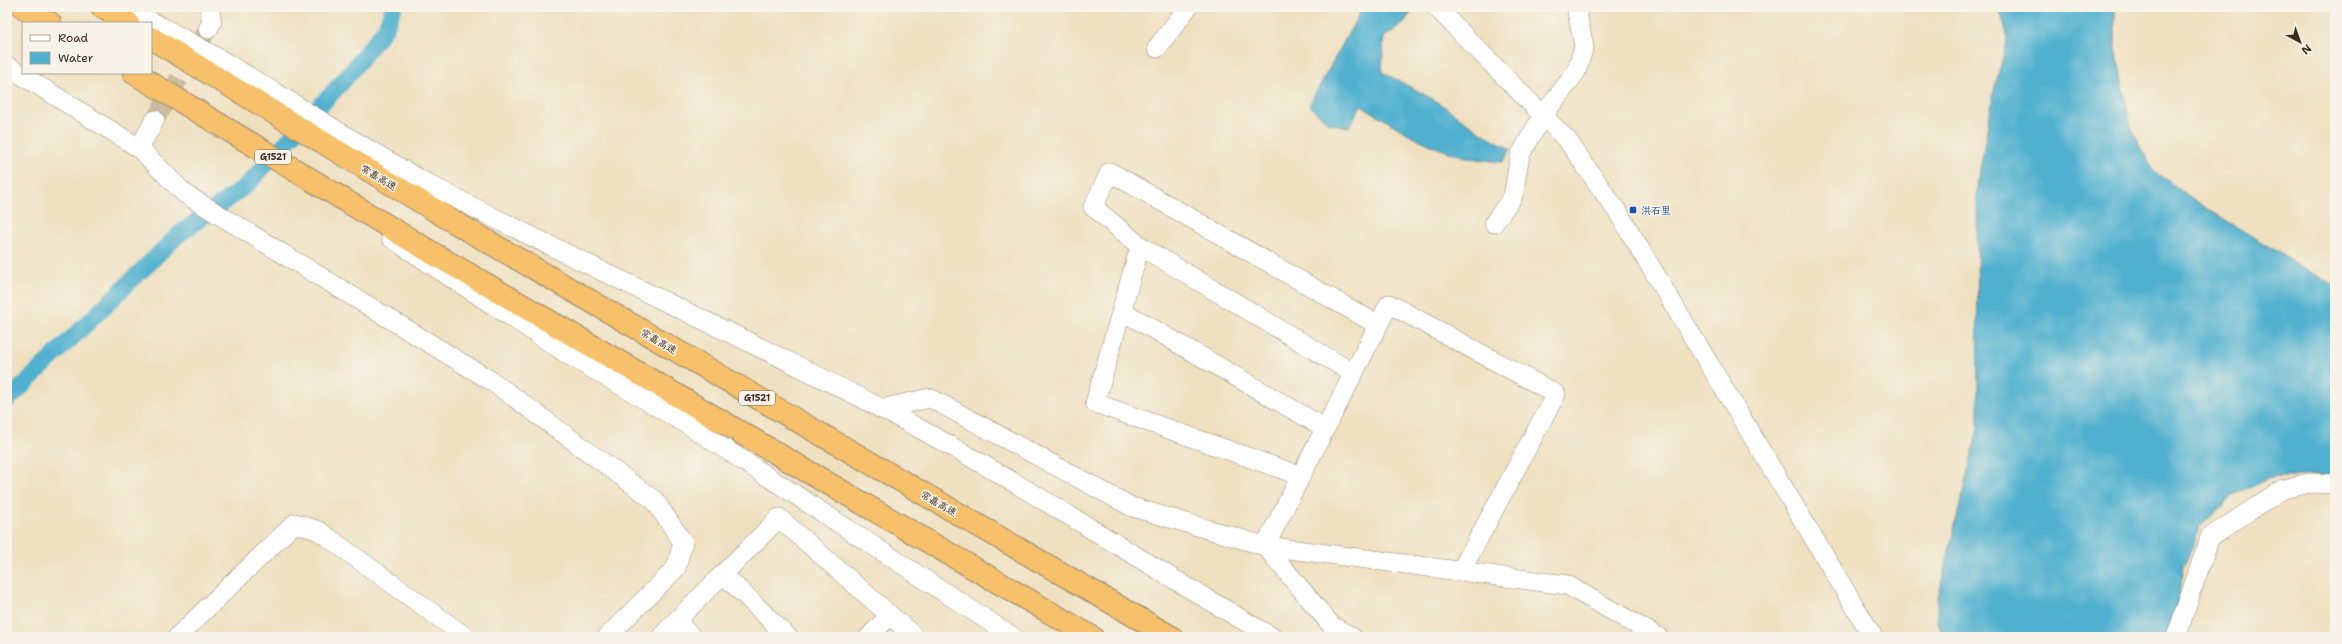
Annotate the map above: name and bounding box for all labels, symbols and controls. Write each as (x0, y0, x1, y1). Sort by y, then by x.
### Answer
legend (22, 22, 152, 74)
north arrow (2280, 22, 2320, 62)
text: Road (58, 30, 89, 46)
text: N (2298, 41, 2314, 58)
text: Water (58, 50, 94, 66)
road number: G1521 (255, 150, 291, 164)
street label: 常嘉高速 (358, 162, 399, 193)
place label: 洪石里 (1641, 204, 1671, 217)
marker: 洪石里 (1628, 205, 1638, 215)
street label: 常嘉高速 (638, 326, 679, 357)
road number: G1521 (739, 391, 775, 405)
street label: 常嘉高速 (918, 488, 959, 519)

